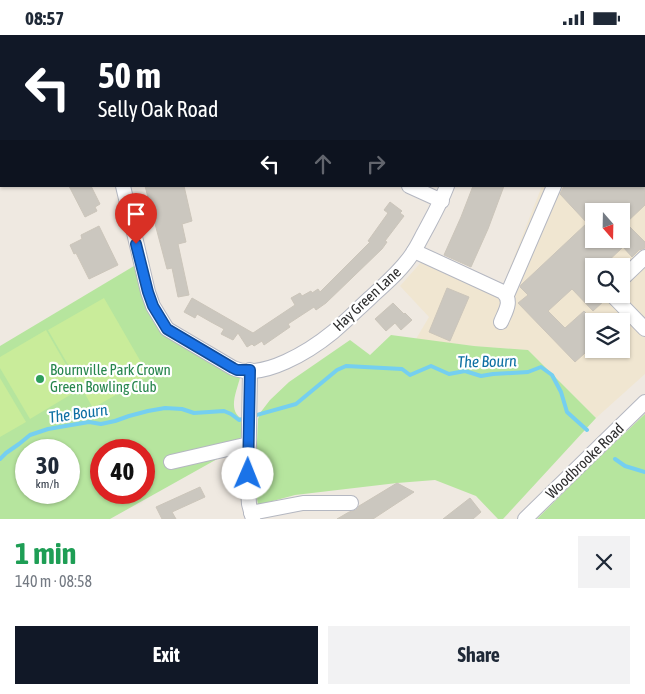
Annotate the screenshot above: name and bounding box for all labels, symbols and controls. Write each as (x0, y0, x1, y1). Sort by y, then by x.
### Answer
text: 08:57 (25, 7, 64, 29)
icon: left (15, 55, 80, 120)
text: 50 m (98, 55, 161, 95)
text: Selly Oak Road (98, 96, 219, 122)
icon: left (256, 150, 284, 178)
icon: ahead (309, 150, 337, 178)
icon: right (362, 150, 390, 178)
pin (115, 193, 157, 244)
icon: arrive (122, 200, 150, 228)
north arrow (585, 203, 630, 247)
map controls (585, 203, 630, 358)
button: search (585, 258, 630, 303)
street label: Hay Green Lane (329, 263, 404, 334)
button: layers (585, 313, 630, 358)
water label: The Bourn (457, 351, 517, 371)
place label: Bournville Park Crown Green Bowling Club (50, 361, 171, 395)
marker: Bournville Park Crown Green Bowling Club (34, 373, 46, 385)
water label: The Bourn (47, 400, 109, 426)
street label: Woodbrooke Road (542, 419, 627, 502)
speed limit sign: 40 (90, 439, 155, 504)
position arrow (221, 447, 273, 499)
text: 30 (36, 451, 59, 479)
text: km/h (36, 477, 59, 491)
text: 1 min (15, 536, 76, 570)
button: close (578, 536, 630, 588)
text: 140 m · 08:58 (15, 572, 92, 590)
button: Exit (15, 626, 318, 684)
button: Share (328, 626, 630, 684)

